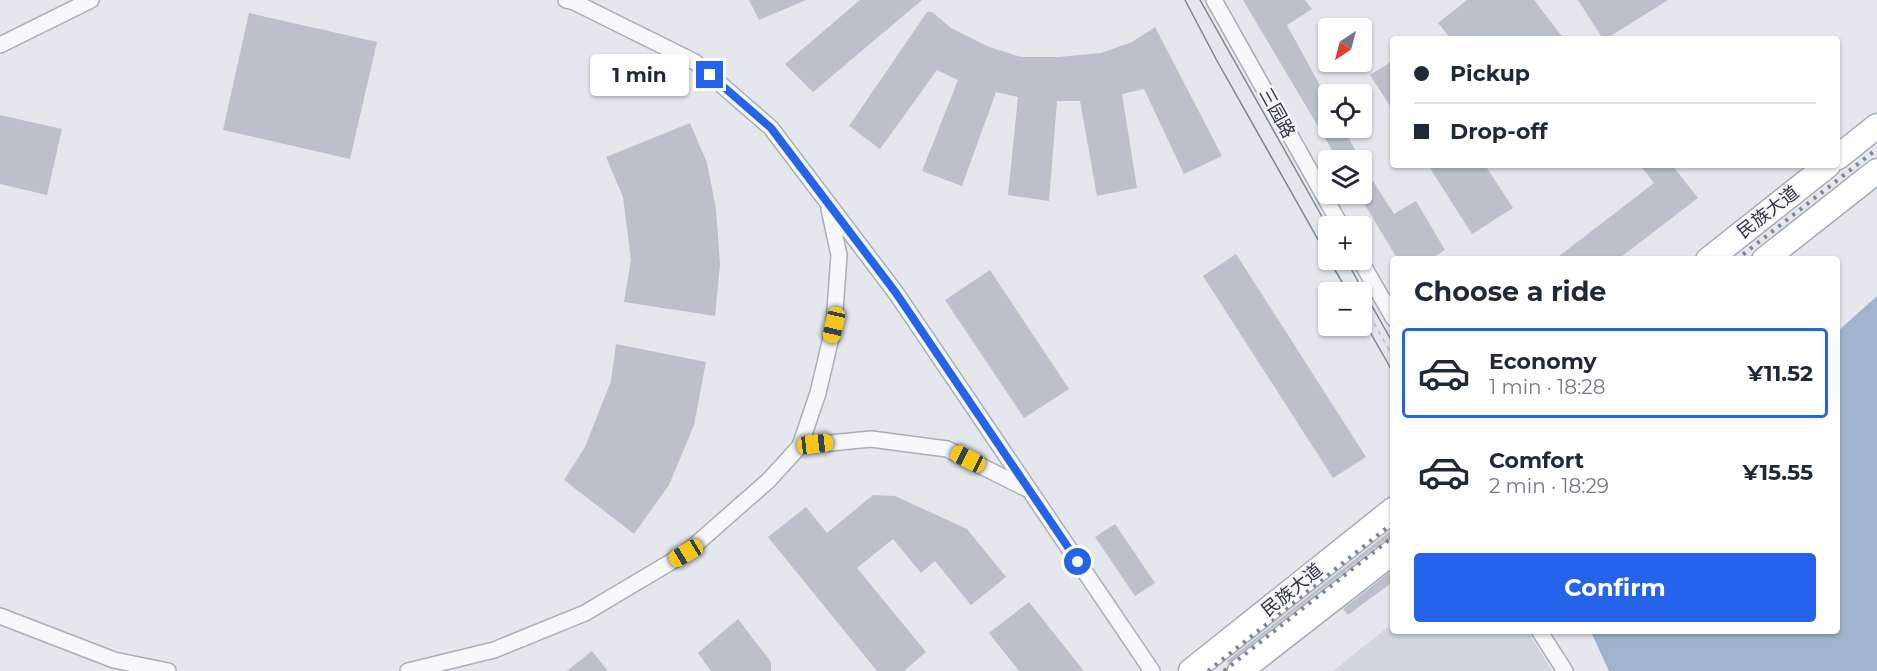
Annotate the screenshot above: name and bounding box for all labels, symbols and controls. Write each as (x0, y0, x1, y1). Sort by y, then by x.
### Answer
north arrow (1318, 18, 1372, 72)
map controls (1318, 18, 1372, 336)
callout: 1 min (590, 54, 689, 96)
text: Pickup (1450, 60, 1530, 87)
route end (696, 61, 723, 88)
text: 1 min (612, 63, 667, 87)
street label: 三园路 (1254, 84, 1300, 142)
button: locate (1318, 84, 1372, 138)
text: Drop-off (1450, 118, 1548, 145)
button: layers (1318, 150, 1372, 204)
street label: 民族大道 (1733, 181, 1803, 243)
button: + (1318, 216, 1372, 270)
text: Choose a ride (1414, 275, 1606, 308)
button: − (1318, 282, 1372, 336)
car (821, 305, 847, 345)
icon: car (1417, 346, 1471, 400)
text: Economy (1489, 348, 1597, 375)
text: ¥11.52 (1747, 360, 1813, 387)
text: 1 min · 18:28 (1489, 375, 1605, 399)
car (796, 433, 834, 455)
car (948, 443, 988, 475)
icon: car (1417, 445, 1471, 499)
text: Comfort (1489, 447, 1584, 474)
text: ¥15.55 (1743, 459, 1813, 486)
text: 2 min · 18:29 (1489, 474, 1609, 498)
car (666, 536, 706, 570)
route start (1064, 548, 1091, 575)
button: Confirm (1414, 553, 1816, 622)
street label: 民族大道 (1257, 559, 1327, 621)

